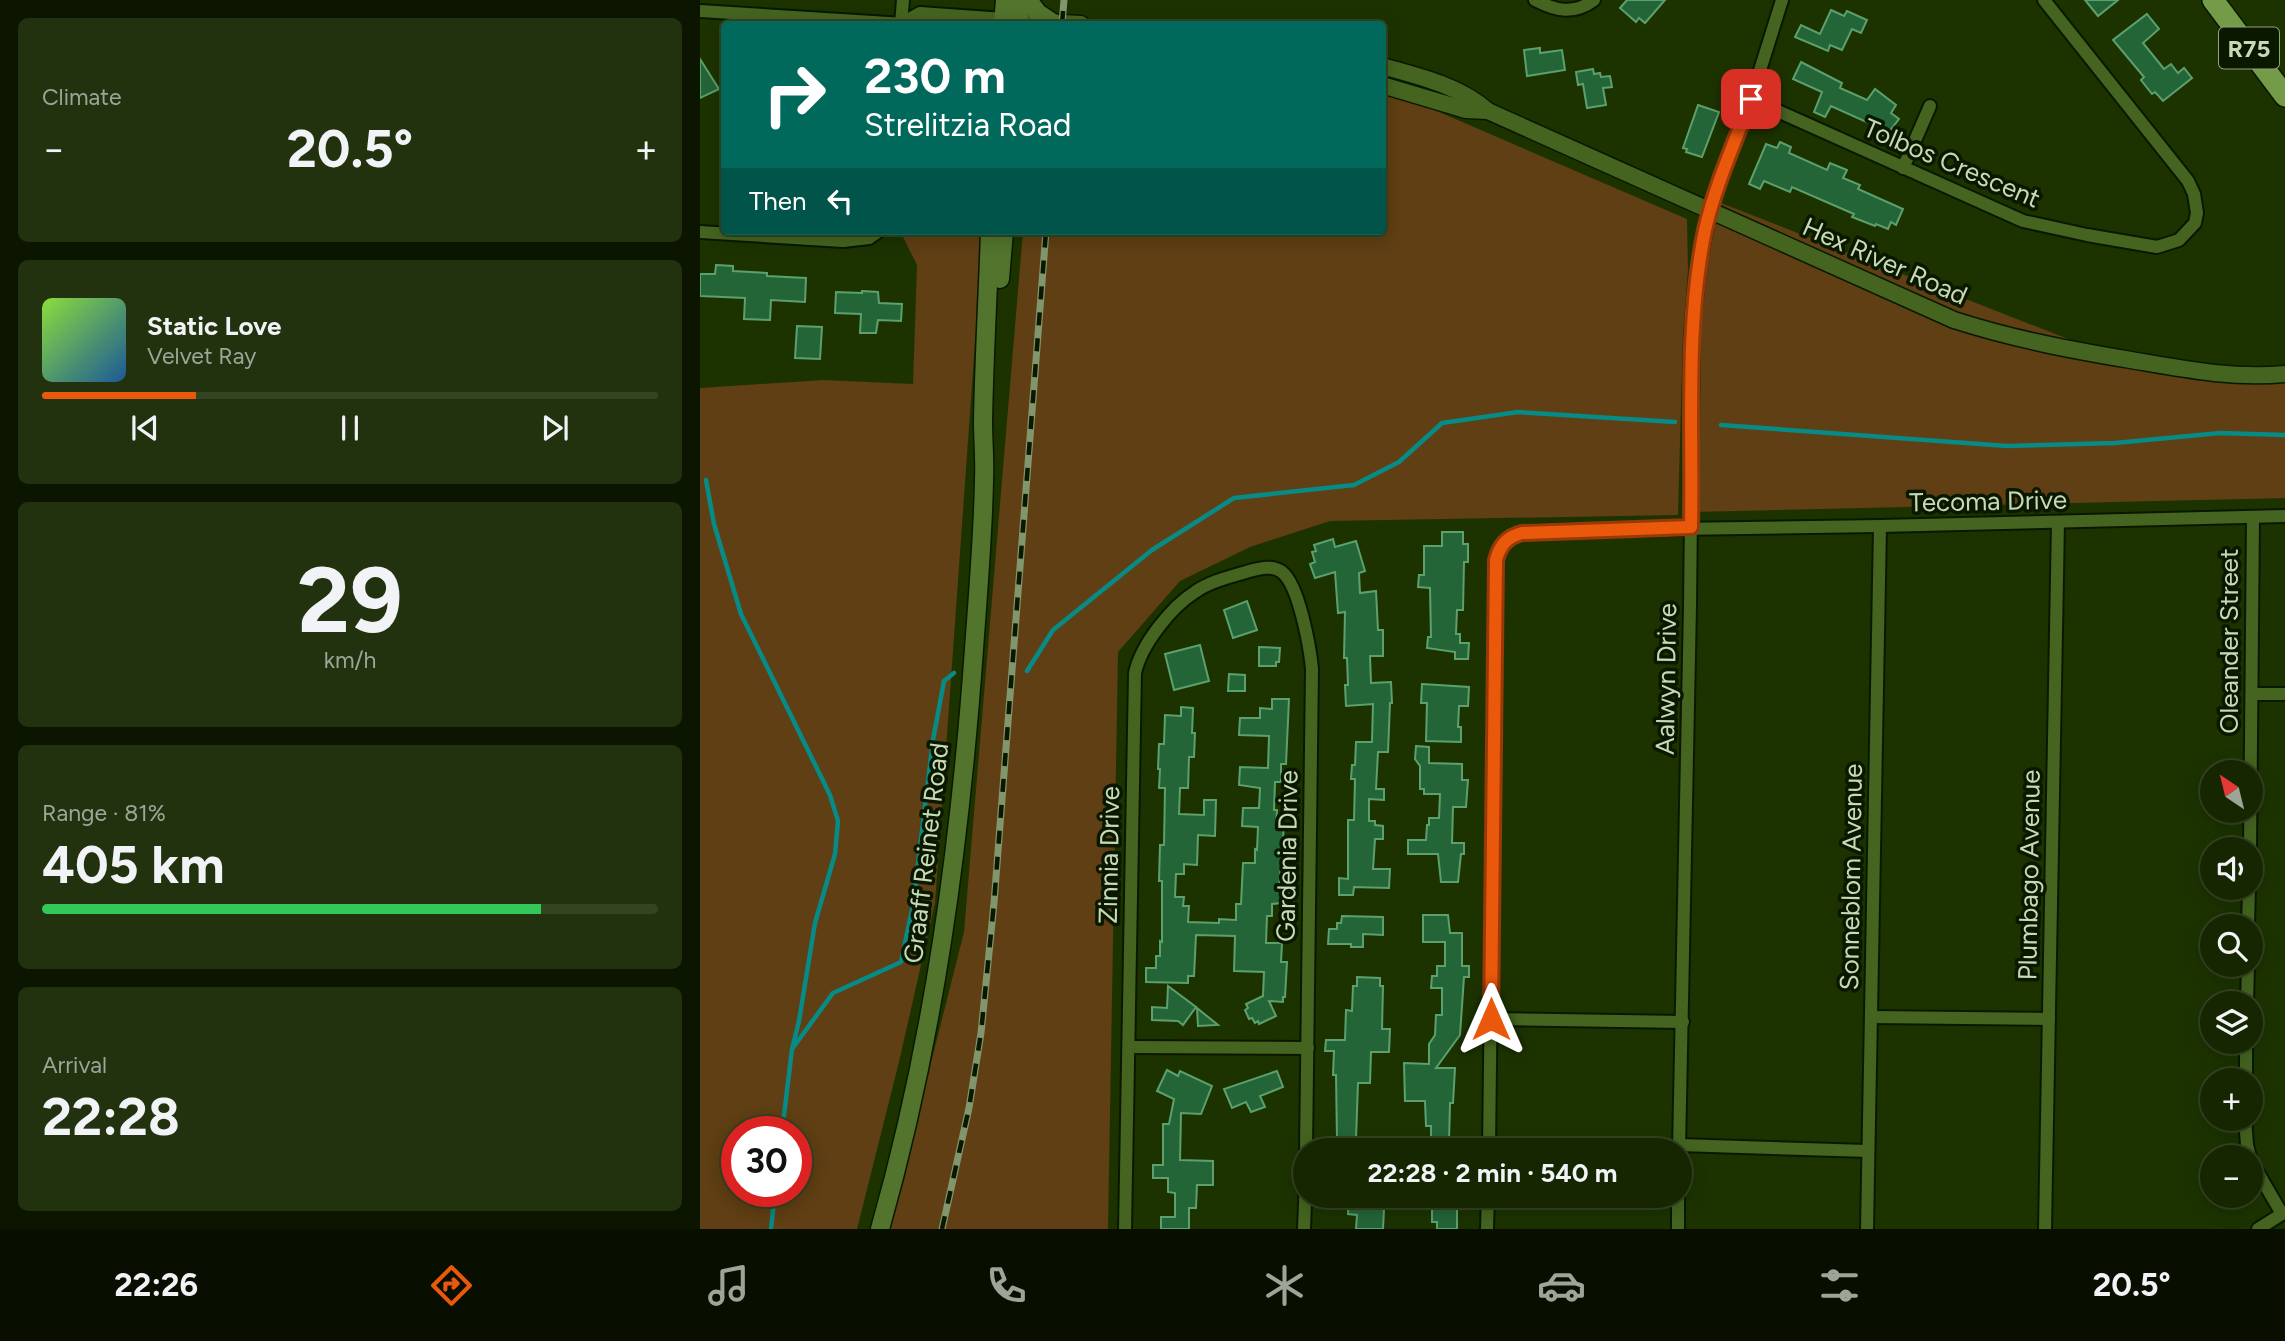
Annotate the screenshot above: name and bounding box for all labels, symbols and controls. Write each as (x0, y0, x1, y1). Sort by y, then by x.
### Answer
road number: R75 (2219, 28, 2279, 68)
text: 230 m (864, 46, 1006, 105)
icon: right (749, 49, 840, 140)
pin (1721, 69, 1781, 129)
icon: arrive (1732, 80, 1770, 118)
text: Climate (42, 83, 121, 111)
text: Strelitzia Road (864, 106, 1072, 144)
street label: Tolbos Crescent (1859, 111, 2045, 215)
text: 20.5° (287, 118, 413, 180)
text: − (42, 126, 66, 172)
text: + (634, 126, 658, 172)
icon: left (821, 182, 859, 220)
text: Then (749, 185, 807, 217)
street label: Hex River Road (1798, 210, 1972, 312)
text: Static Love (147, 310, 281, 342)
text: Velvet Ray (147, 342, 256, 370)
icon: previous (126, 409, 164, 447)
icon: pause (331, 409, 369, 447)
icon: next (536, 409, 574, 447)
street label: Tecoma Drive (1909, 484, 2067, 518)
text: 29 (297, 546, 403, 655)
street label: Oleander Street (2213, 548, 2245, 734)
street label: Aalwyn Drive (1649, 603, 1683, 755)
text: km/h (324, 646, 376, 674)
street label: Graaff Reinet Road (897, 741, 955, 965)
north arrow (2200, 760, 2263, 822)
map controls (2200, 760, 2263, 1208)
street label: Sonneblom Avenue (1833, 763, 1869, 991)
street label: Plumbago Avenue (2011, 769, 2047, 981)
street label: Gardenia Drive (1270, 770, 1304, 942)
street label: Zinnia Drive (1092, 786, 1126, 924)
text: Range · 81% (42, 799, 166, 827)
text: 405 km (42, 834, 225, 896)
button: sound (2200, 837, 2263, 900)
button: search (2200, 914, 2263, 977)
position arrow (1454, 982, 1528, 1056)
button: layers (2200, 991, 2263, 1054)
text: Arrival (42, 1051, 107, 1079)
button: + (2200, 1068, 2263, 1131)
text: 22:28 (42, 1086, 180, 1148)
speed limit sign: 30 (721, 1116, 812, 1207)
button: − (2200, 1145, 2263, 1208)
text: 22:28 · 2 min · 540 m (1368, 1157, 1617, 1189)
icon: directions (427, 1261, 476, 1310)
icon: music (704, 1261, 753, 1310)
icon: phone (982, 1261, 1031, 1310)
icon: climate (1260, 1261, 1309, 1310)
icon: car (1537, 1261, 1586, 1310)
icon: filters (1815, 1261, 1864, 1310)
text: 22:26 (114, 1266, 198, 1304)
text: 20.5° (2093, 1266, 2171, 1304)

